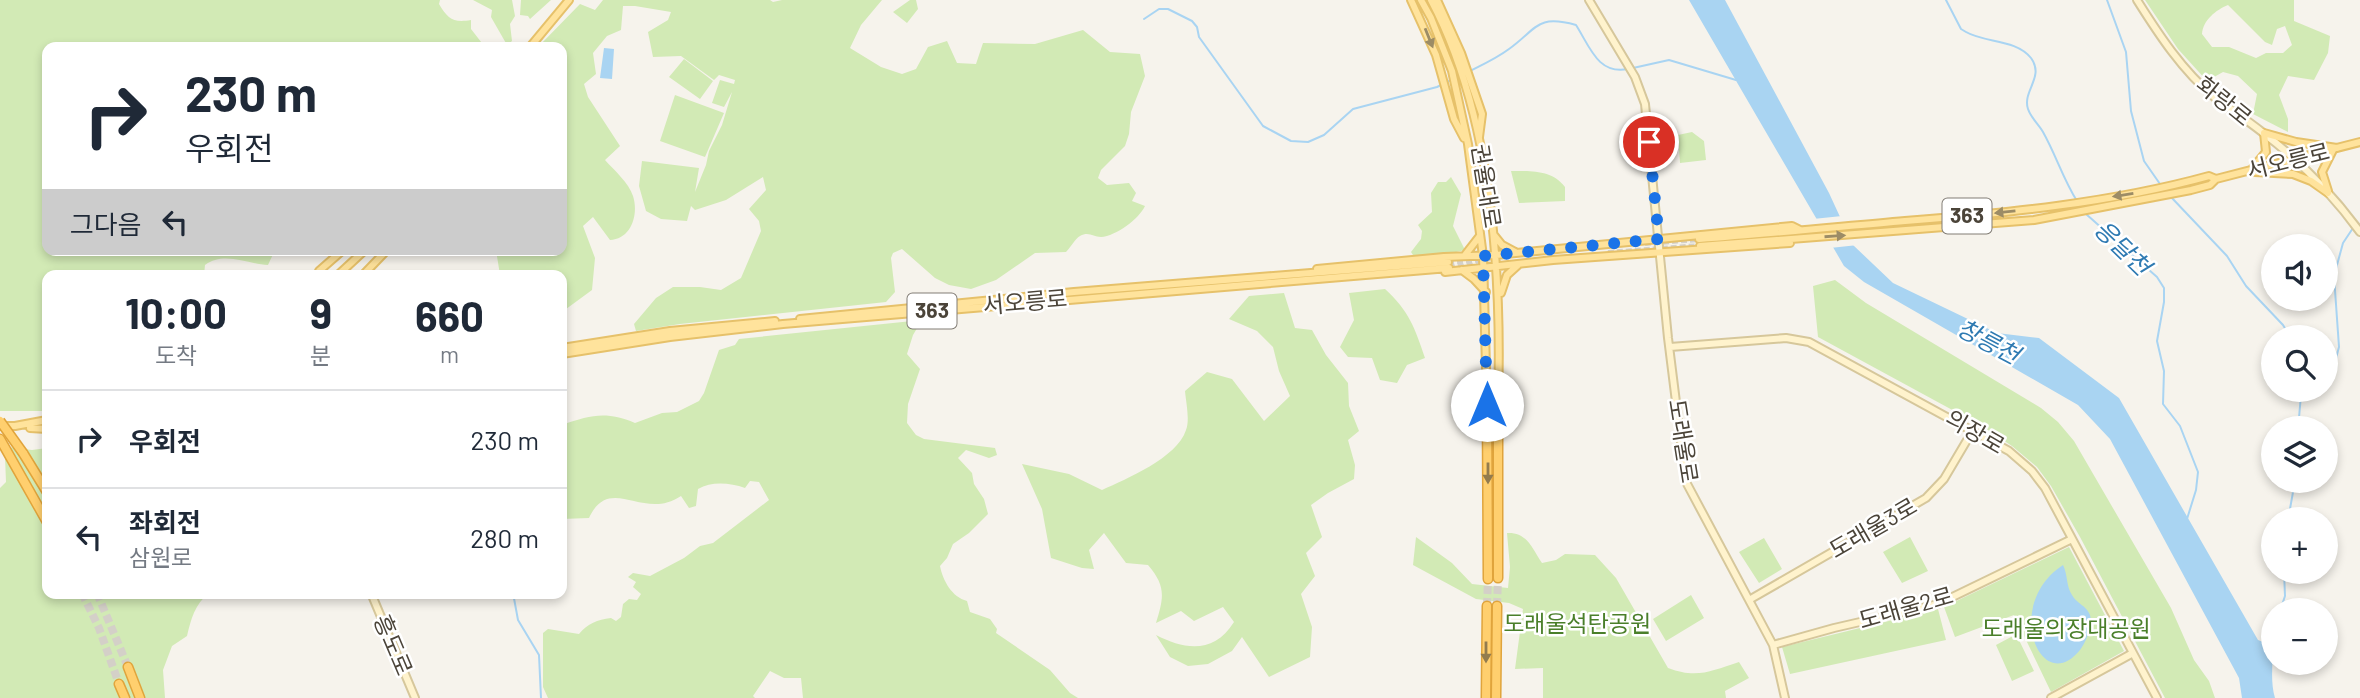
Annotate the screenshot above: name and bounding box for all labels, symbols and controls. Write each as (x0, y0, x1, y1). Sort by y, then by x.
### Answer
one-way arrow (1423, 28, 1434, 49)
text: 230 m (185, 63, 317, 122)
street label: 화랑로 (2191, 69, 2258, 131)
icon: right (70, 70, 161, 161)
pin (1619, 112, 1679, 172)
icon: arrive (1630, 123, 1668, 161)
text: 우회전 (185, 128, 273, 166)
street label: 서오릉로 (2243, 136, 2332, 184)
street label: 권율대로 (1467, 142, 1507, 230)
one-way arrow (2112, 190, 2134, 201)
road number: 363 (1942, 198, 1992, 234)
icon: left (156, 203, 194, 241)
one-way arrow (1994, 206, 2016, 217)
text: 그다음 (70, 208, 142, 239)
water label: 응달천 (2089, 213, 2159, 282)
one-way arrow (1824, 230, 1846, 241)
map controls (2261, 234, 2338, 675)
button: sound (2261, 234, 2338, 311)
street label: 서오릉로 (982, 283, 1068, 319)
text: 10:00 (125, 287, 227, 337)
text: 9 (310, 287, 332, 337)
text: 660 (415, 290, 484, 340)
road number: 363 (908, 294, 956, 328)
water label: 창릉천 (1953, 312, 2027, 370)
button: search (2261, 325, 2338, 402)
text: m (440, 340, 459, 368)
text: 도착 (155, 341, 197, 369)
text: 분 (310, 341, 332, 369)
position arrow (1450, 368, 1524, 442)
street label: 도래울로 (1664, 397, 1704, 485)
street label: 의장로 (1941, 403, 2010, 459)
button: layers (2261, 416, 2338, 493)
icon: right (70, 420, 108, 458)
text: 230 m (470, 424, 539, 455)
text: 우회전 (129, 425, 201, 456)
one-way arrow (1482, 462, 1494, 484)
street label: 도래울3로 (1824, 491, 1921, 563)
text: 좌회전 (129, 506, 201, 537)
button: + (2261, 507, 2338, 584)
icon: left (70, 518, 108, 556)
text: 280 m (470, 522, 539, 553)
text: 삼원로 (129, 543, 192, 571)
street label: 도래울2로 (1855, 580, 1956, 634)
button: − (2261, 598, 2338, 675)
park label: 도래울석탄공원 (1503, 609, 1651, 637)
street label: 흥도로 (369, 610, 419, 679)
park label: 도래울의장대공원 (1981, 614, 2151, 642)
one-way arrow (1480, 641, 1492, 663)

